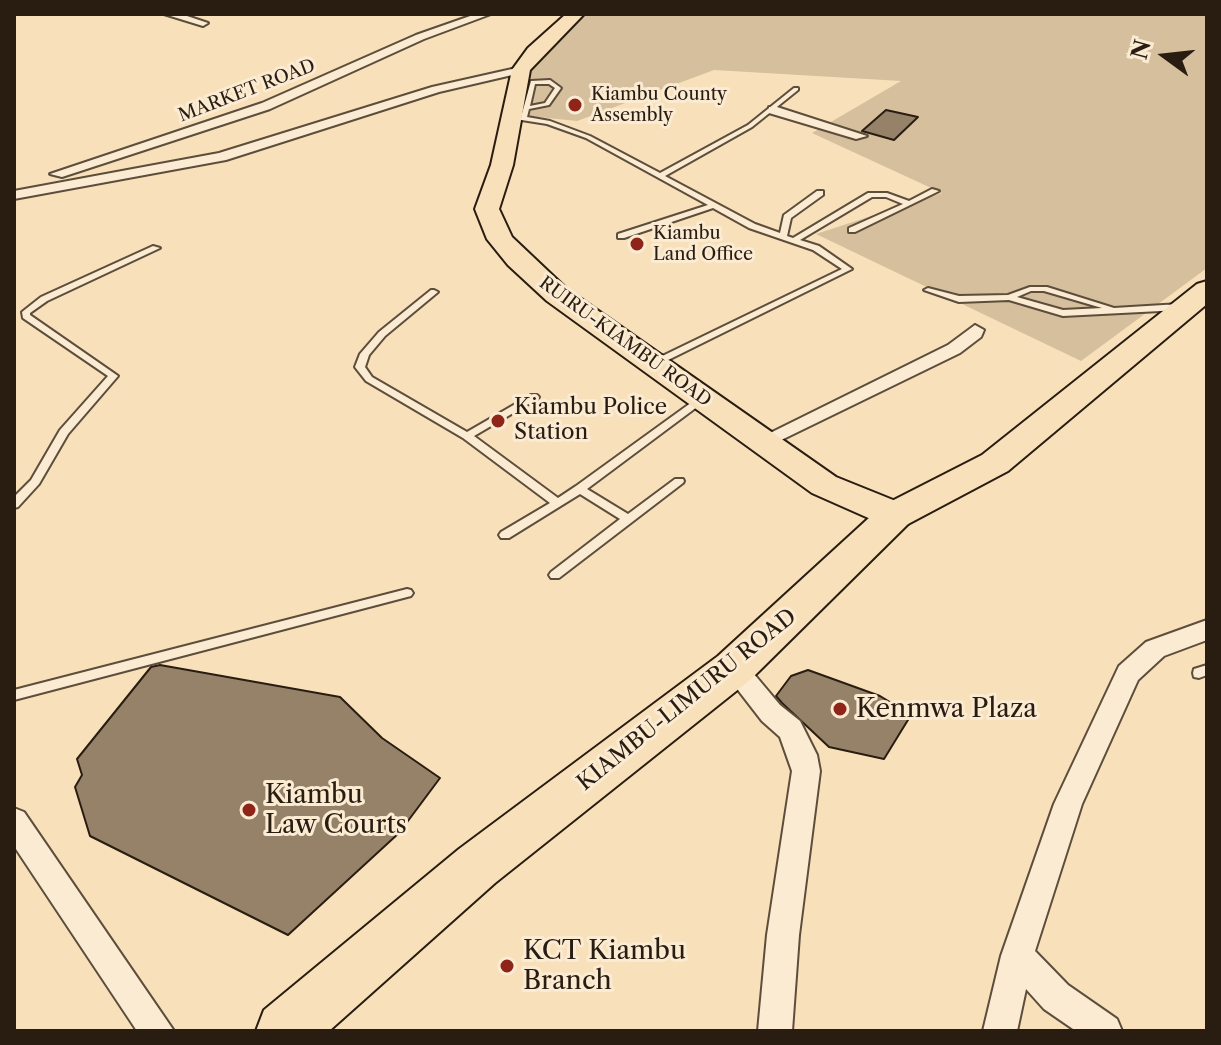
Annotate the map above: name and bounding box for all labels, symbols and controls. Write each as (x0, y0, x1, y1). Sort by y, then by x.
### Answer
north arrow (1125, 16, 1205, 96)
text: N (1126, 37, 1157, 62)
street label: MARKET ROAD (176, 55, 318, 127)
place label: Kiambu County Assembly (591, 84, 727, 126)
marker: Kiambu County Assembly (566, 96, 584, 114)
place label: Kiambu Land Office (653, 223, 753, 266)
marker: Kiambu Land Office (628, 235, 646, 253)
street label: RUIRU-KIAMBU ROAD (535, 272, 715, 412)
place label: Kiambu Police Station (514, 395, 667, 446)
marker: Kiambu Police Station (489, 412, 507, 430)
street label: KIAMBU-LIMURU ROAD (572, 603, 802, 797)
place label: Kenmwa Plaza (856, 693, 1037, 725)
marker: Kenmwa Plaza (831, 700, 849, 718)
place label: Kiambu Law Courts (265, 779, 407, 840)
marker: Kiambu Law Courts (240, 801, 258, 819)
place label: KCT Kiambu Branch (523, 935, 686, 996)
marker: KCT Kiambu Branch (498, 957, 516, 975)

